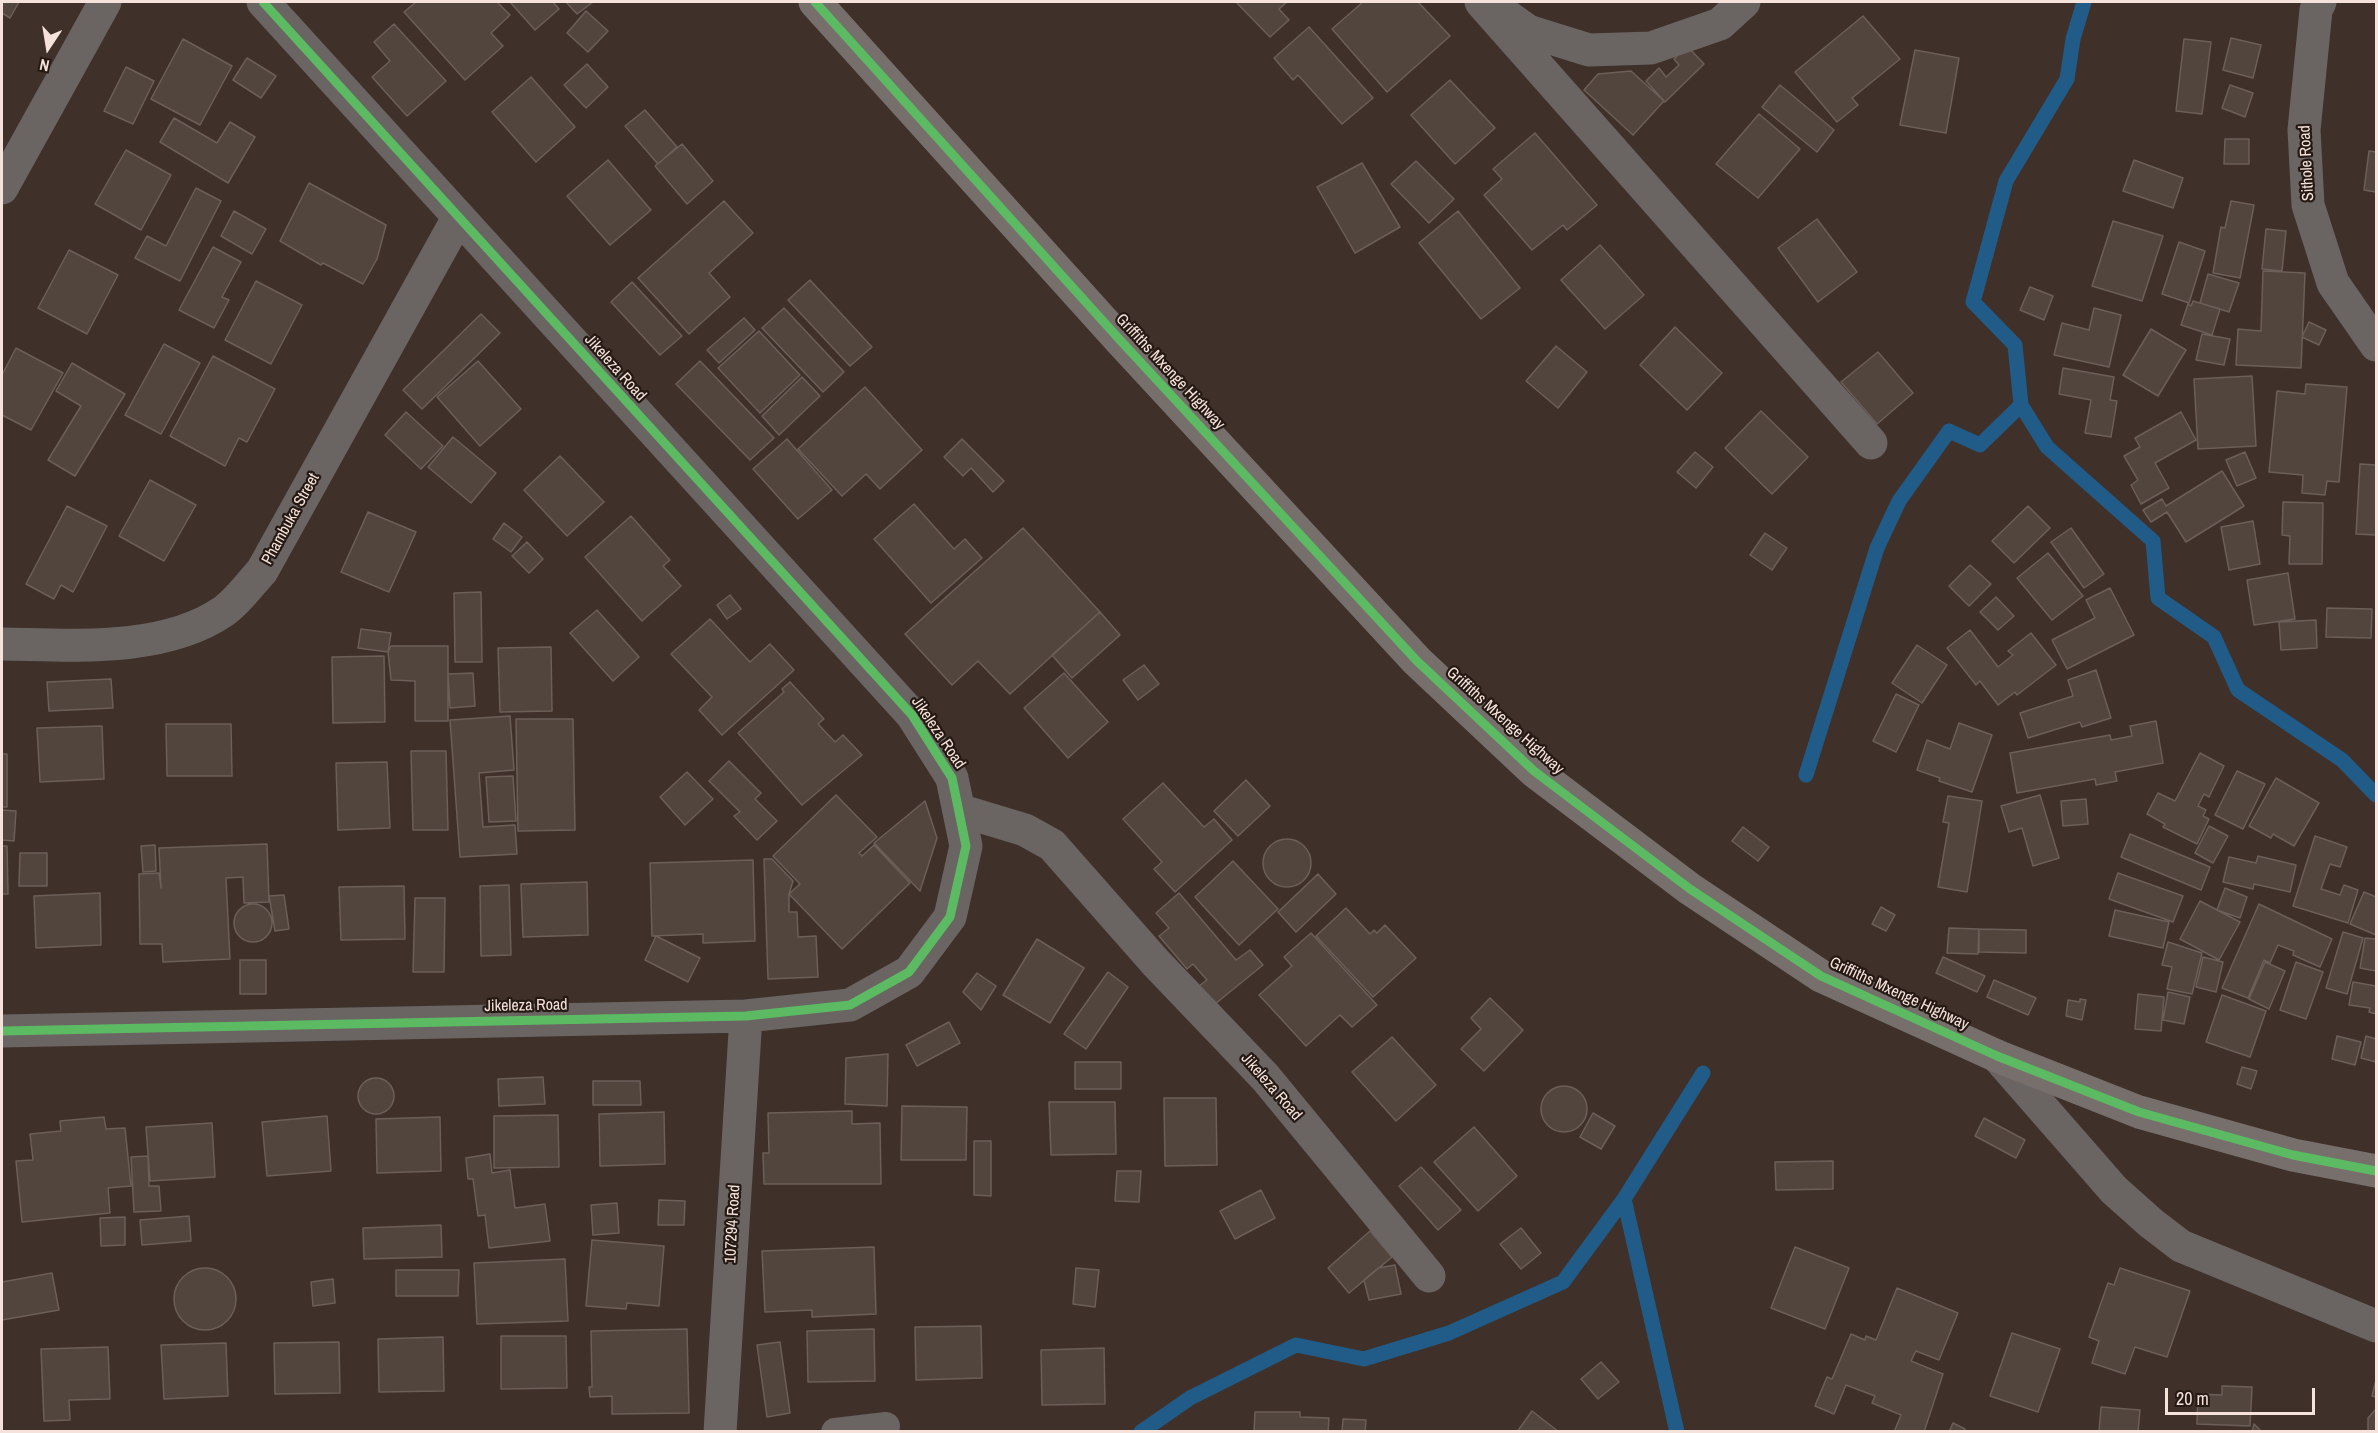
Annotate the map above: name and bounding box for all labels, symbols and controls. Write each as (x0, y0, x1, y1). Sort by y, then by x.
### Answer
north arrow (18, 18, 78, 78)
text: N (37, 54, 51, 77)
street label: Sithole Road (2295, 125, 2319, 201)
street label: Griffiths Mxenge Highway (1111, 310, 1229, 434)
street label: Jikeleza Road (580, 331, 650, 405)
street label: Phambuka Street (258, 470, 324, 568)
street label: Griffiths Mxenge Highway (1442, 663, 1568, 779)
street label: Jikeleza Road (907, 693, 969, 773)
street label: Griffiths Mxenge Highway (1826, 953, 1972, 1035)
street label: Jikeleza Road (484, 996, 568, 1016)
street label: Jikeleza Road (1236, 1049, 1306, 1125)
street label: 107294 Road (721, 1184, 745, 1264)
scale bar (2168, 1376, 2318, 1414)
text: 20 m (2176, 1386, 2209, 1411)

